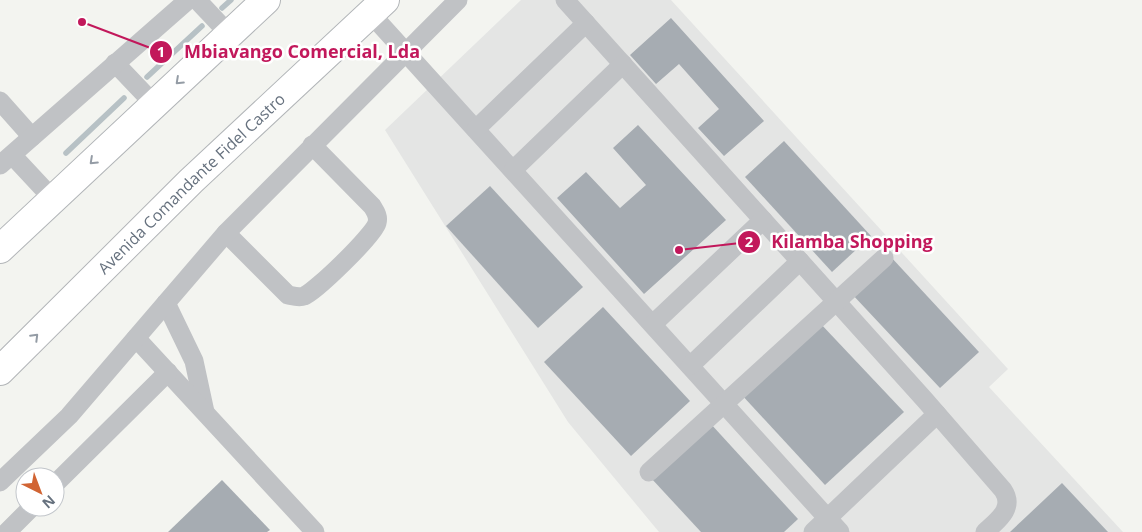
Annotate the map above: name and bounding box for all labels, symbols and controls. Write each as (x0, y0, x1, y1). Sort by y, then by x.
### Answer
callout: Mbiavango Comercial, Lda (149, 35, 430, 68)
text: Mbiavango Comercial, Lda (184, 39, 420, 63)
text: 1 (157, 41, 165, 61)
one-way arrow (176, 75, 185, 84)
street label: Avenida Comandante Fidel Castro (93, 88, 290, 279)
one-way arrow (90, 155, 99, 164)
callout: Kilamba Shopping (736, 225, 943, 258)
text: Kilamba Shopping (771, 229, 933, 253)
text: 2 (745, 231, 754, 251)
one-way arrow (29, 334, 38, 343)
north arrow (15, 467, 65, 517)
text: N (38, 491, 60, 513)

